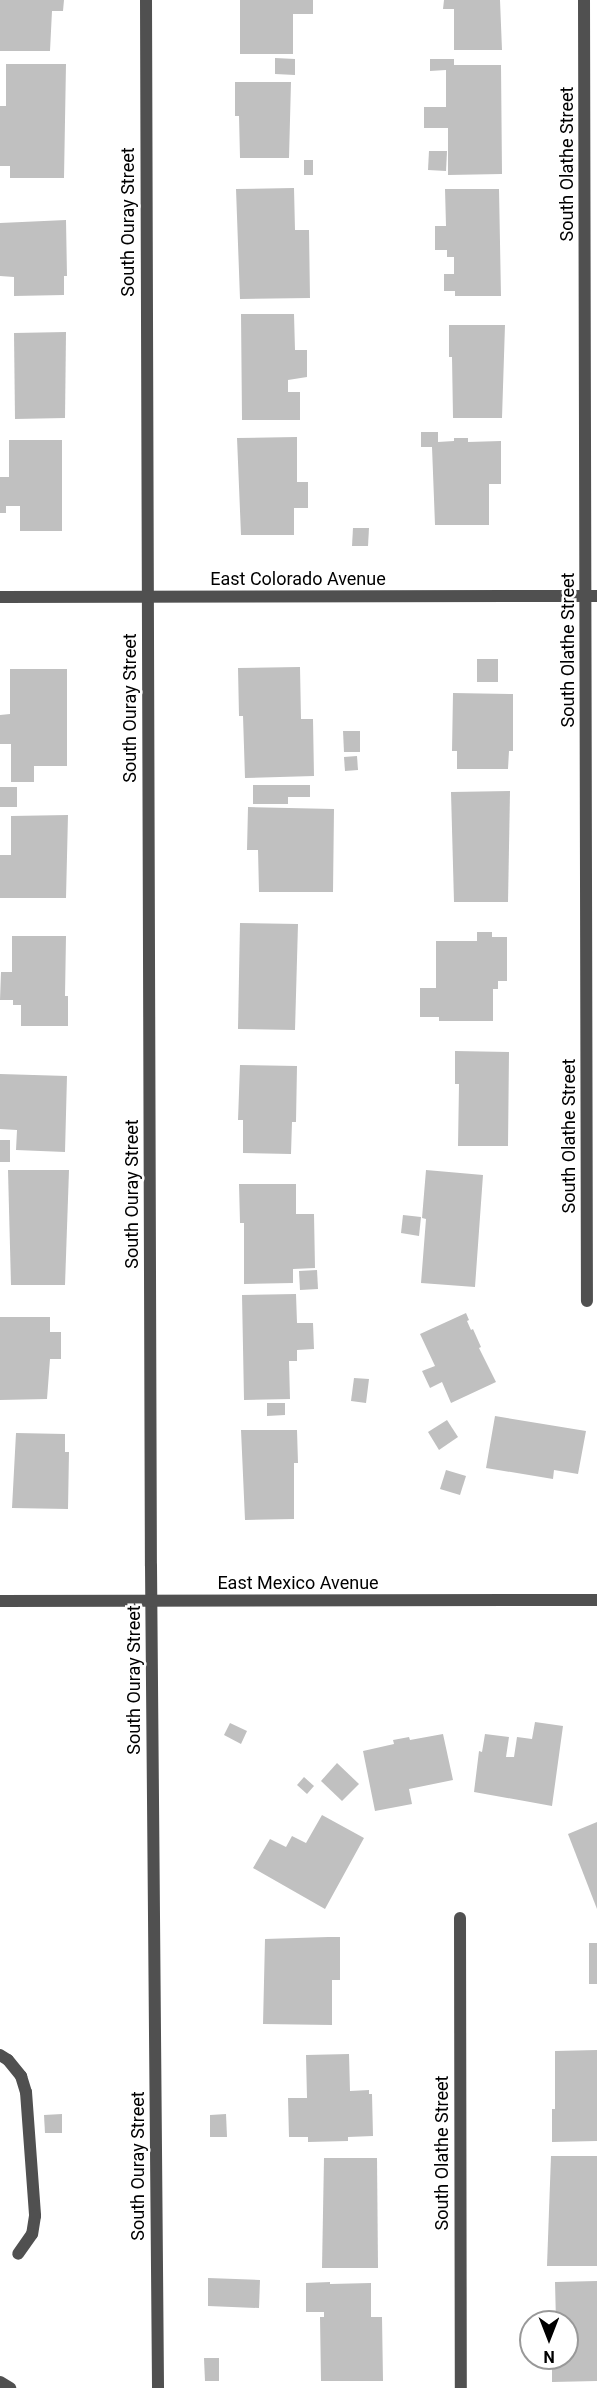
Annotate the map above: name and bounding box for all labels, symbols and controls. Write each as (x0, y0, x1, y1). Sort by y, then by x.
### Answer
street label: South Olathe Street (556, 87, 578, 241)
street label: South Ouray Street (117, 147, 139, 297)
street label: East Colorado Avenue (210, 568, 386, 590)
street label: South Olathe Street (557, 573, 579, 727)
street label: South Ouray Street (119, 633, 141, 783)
street label: South Olathe Street (558, 1059, 580, 1213)
street label: South Ouray Street (121, 1119, 143, 1269)
street label: East Mexico Avenue (217, 1572, 379, 1594)
street label: South Ouray Street (123, 1605, 145, 1755)
street label: South Olathe Street (431, 2076, 453, 2230)
street label: South Ouray Street (127, 2091, 149, 2241)
north arrow (519, 2310, 579, 2370)
text: N (543, 2347, 555, 2366)

